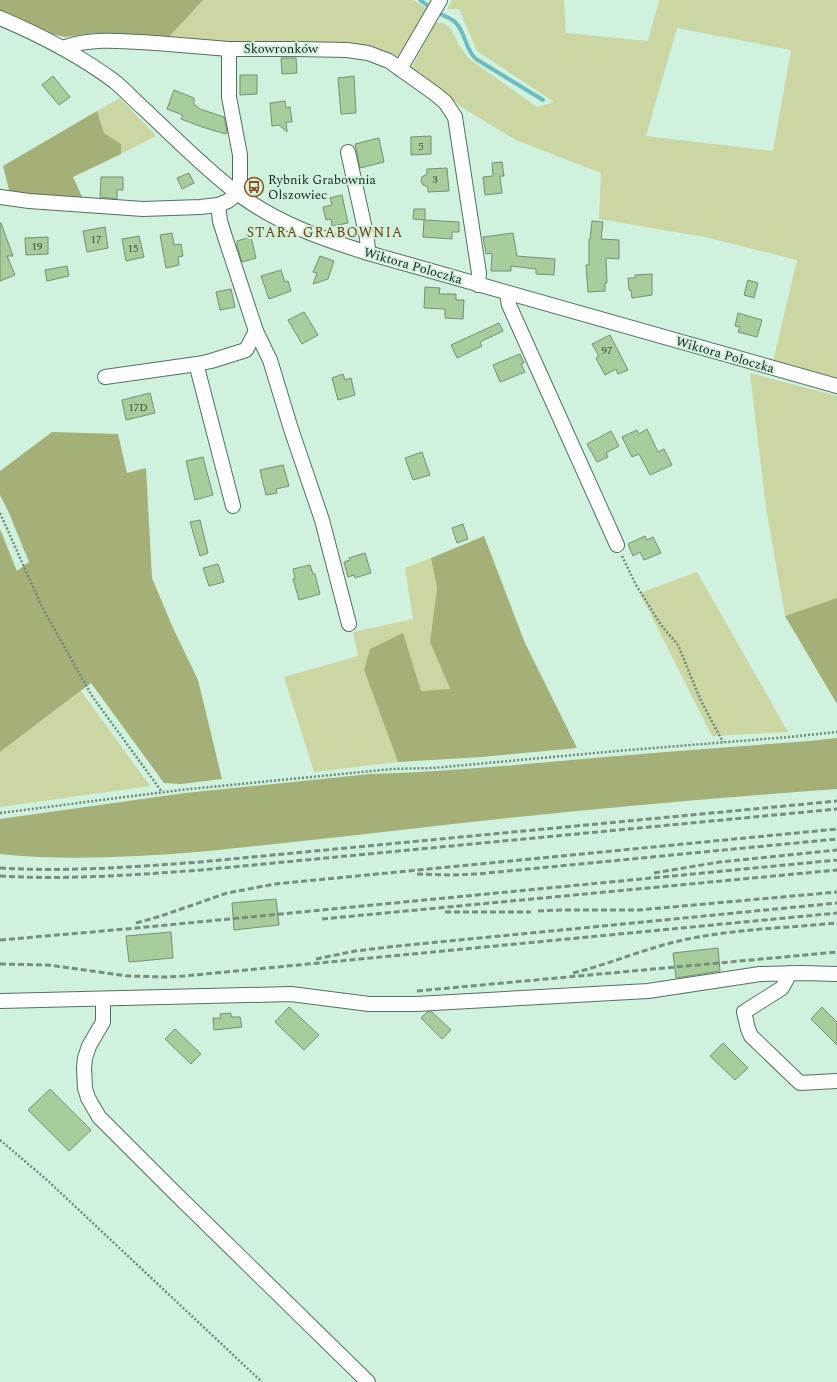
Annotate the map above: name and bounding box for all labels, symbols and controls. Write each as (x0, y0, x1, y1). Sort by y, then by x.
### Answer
street label: Skowronków (244, 39, 319, 59)
house number: 5 (418, 138, 424, 155)
place label: Rybnik Grabownia Olszowiec (268, 170, 376, 205)
house number: 3 (432, 171, 438, 188)
bus stop icon: Rybnik Grabownia Olszowiec (243, 176, 265, 198)
district label: STARA GRABOWNIA (247, 222, 403, 243)
house number: 17 (91, 231, 102, 248)
house number: 19 (32, 238, 43, 255)
house number: 15 (128, 240, 139, 257)
street label: Wiktora Poloczka (361, 242, 465, 290)
street label: Wiktora Poloczka (673, 331, 777, 379)
house number: 97 (602, 342, 613, 359)
house number: 17D (128, 399, 148, 416)

